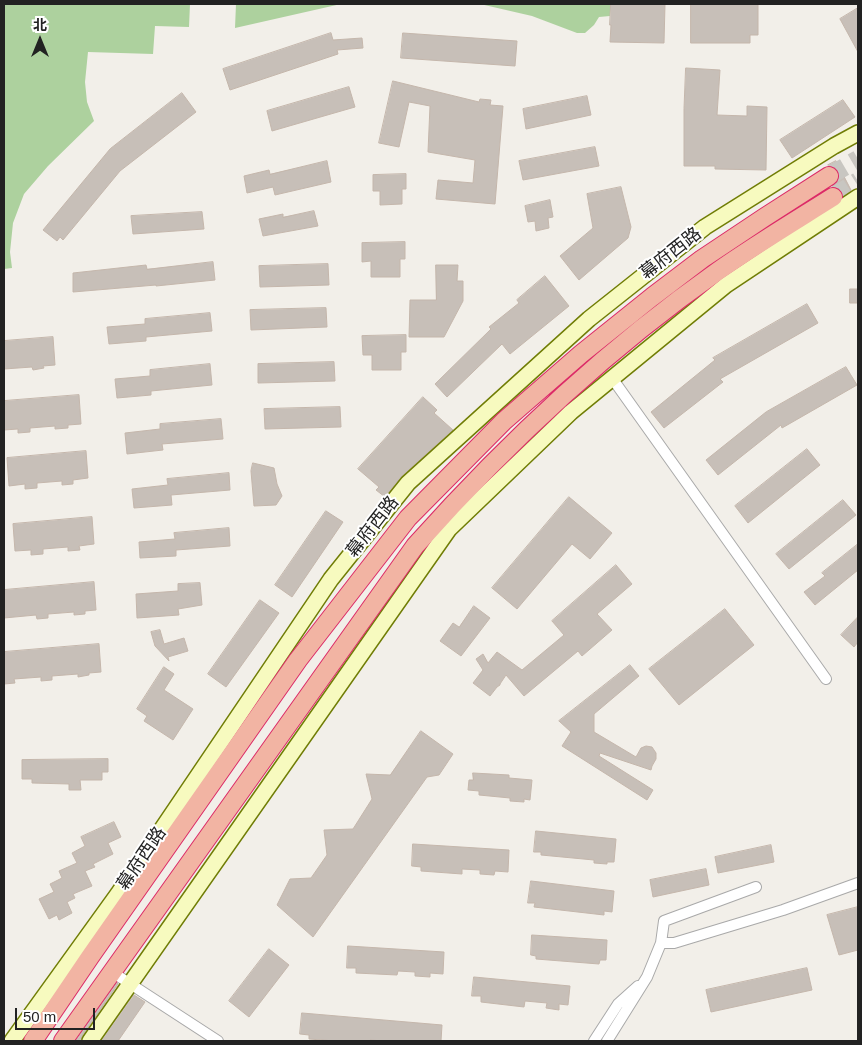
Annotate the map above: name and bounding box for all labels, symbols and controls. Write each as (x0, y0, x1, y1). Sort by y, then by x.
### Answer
north arrow (15, 15, 65, 65)
text: 北 (33, 17, 47, 33)
street label: 幕府西路 (636, 223, 706, 285)
street label: 幕府西路 (342, 492, 404, 562)
street label: 幕府西路 (113, 823, 171, 895)
scale bar (18, 998, 98, 1030)
text: 50 m (23, 1008, 56, 1025)

